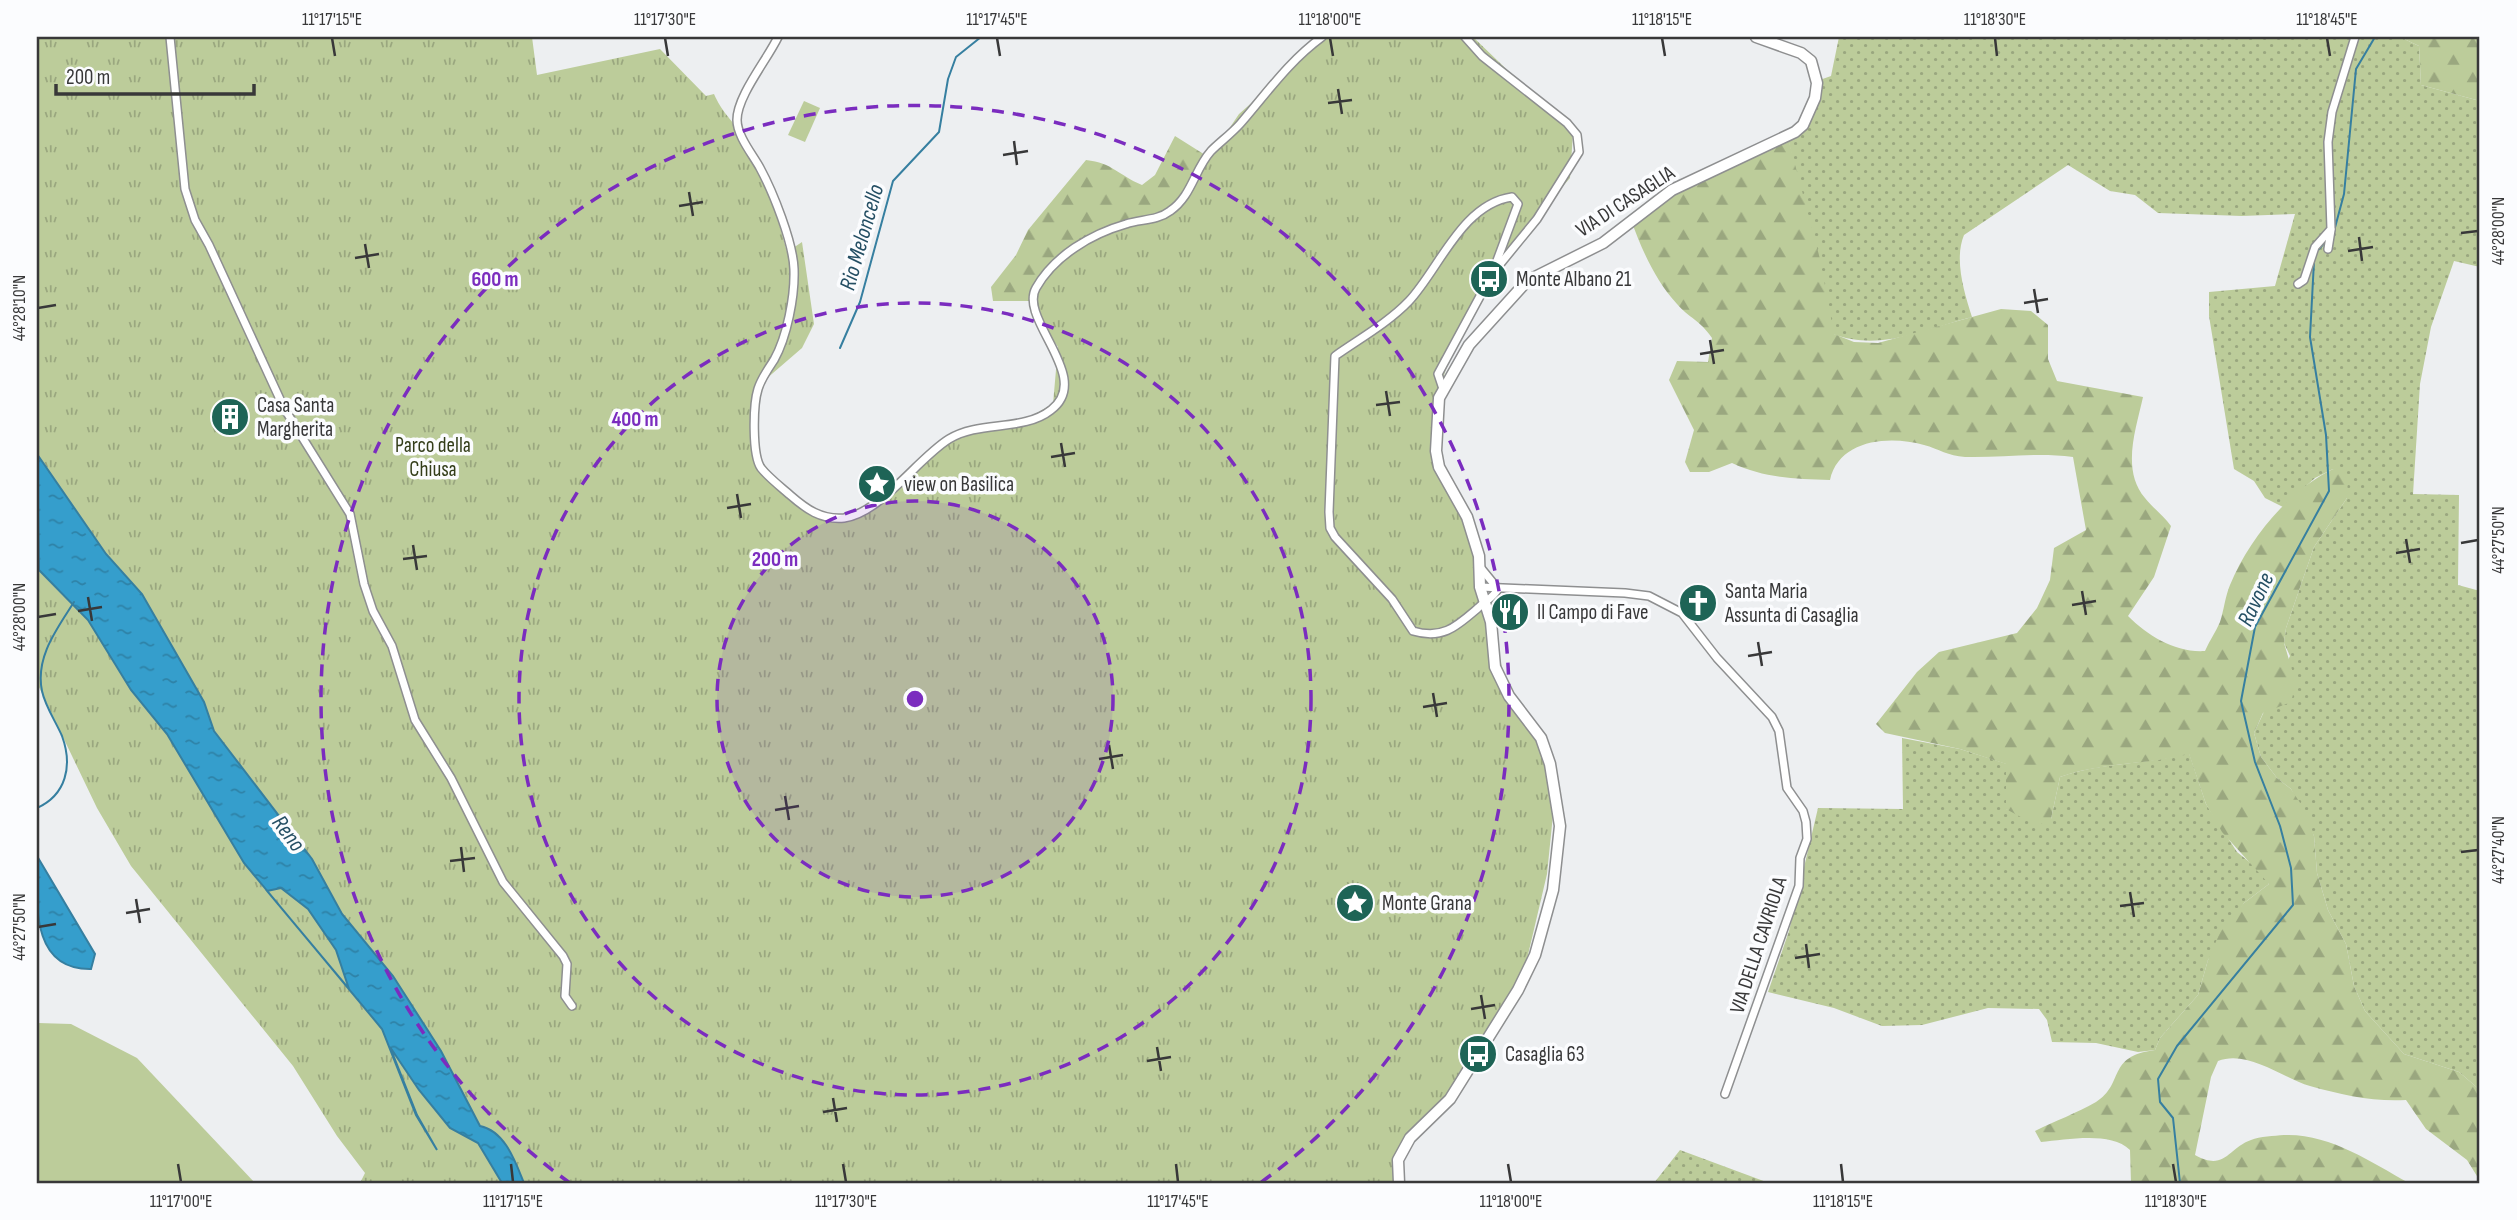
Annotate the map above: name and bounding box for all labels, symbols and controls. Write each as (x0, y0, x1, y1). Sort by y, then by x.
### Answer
text: 11°17'15"E (302, 9, 362, 30)
text: 11°17'30"E (634, 9, 696, 30)
text: 11°17'45"E (966, 9, 1028, 30)
text: 11°18'00"E (1299, 9, 1361, 30)
text: 11°18'15"E (1632, 9, 1692, 30)
text: 11°18'30"E (1964, 9, 2026, 30)
text: 11°18'45"E (2296, 9, 2358, 30)
scale bar (56, 52, 254, 96)
text: 200 m (66, 65, 110, 90)
street label: VIA DI CASAGLIA (1571, 160, 1680, 243)
water label: Rio Meloncello (834, 181, 891, 293)
text: 44°28'00"N (2488, 197, 2509, 265)
bus stop icon: Monte Albano 21 (1468, 258, 1510, 300)
text: 600 m (471, 267, 519, 292)
place label: Monte Albano 21 (1516, 267, 1632, 292)
text: 44°28'10"N (9, 275, 30, 341)
place label: Casa Santa Margherita (257, 393, 334, 442)
building icon: Casa Santa Margherita (209, 396, 251, 438)
text: 400 m (612, 407, 658, 432)
park label: Parco della Chiusa (395, 433, 471, 482)
place icon: view on Basilica (856, 463, 898, 505)
place label: view on Basilica (904, 472, 1014, 497)
text: 44°27'50"N (2488, 506, 2509, 574)
text: 200 m (752, 547, 798, 572)
water label: Ravone (2231, 568, 2280, 631)
place label: Santa Maria Assunta di Casaglia (1724, 579, 1859, 628)
church icon: Santa Maria Assunta di Casaglia (1677, 582, 1719, 624)
text: 44°28'00"N (9, 583, 30, 651)
restaurant icon: Il Campo di Fave (1489, 591, 1531, 633)
place label: Il Campo di Fave (1537, 600, 1649, 625)
centre of rings (903, 687, 927, 711)
water label: Reno (266, 810, 311, 858)
text: 44°27'40"N (2488, 816, 2509, 884)
street label: VIA DELLA CAVRIOLA (1725, 873, 1793, 1017)
place icon: Monte Grana (1334, 882, 1376, 924)
place label: Monte Grana (1382, 891, 1472, 916)
text: 44°27'50"N (9, 893, 30, 961)
bus stop icon: Casaglia 63 (1457, 1033, 1499, 1075)
place label: Casaglia 63 (1505, 1042, 1585, 1067)
text: 11°17'00"E (150, 1191, 212, 1212)
text: 11°17'15"E (483, 1191, 543, 1212)
text: 11°17'30"E (815, 1191, 877, 1212)
text: 11°17'45"E (1147, 1191, 1209, 1212)
text: 11°18'00"E (1480, 1191, 1542, 1212)
text: 11°18'15"E (1813, 1191, 1873, 1212)
text: 11°18'30"E (2145, 1191, 2207, 1212)

